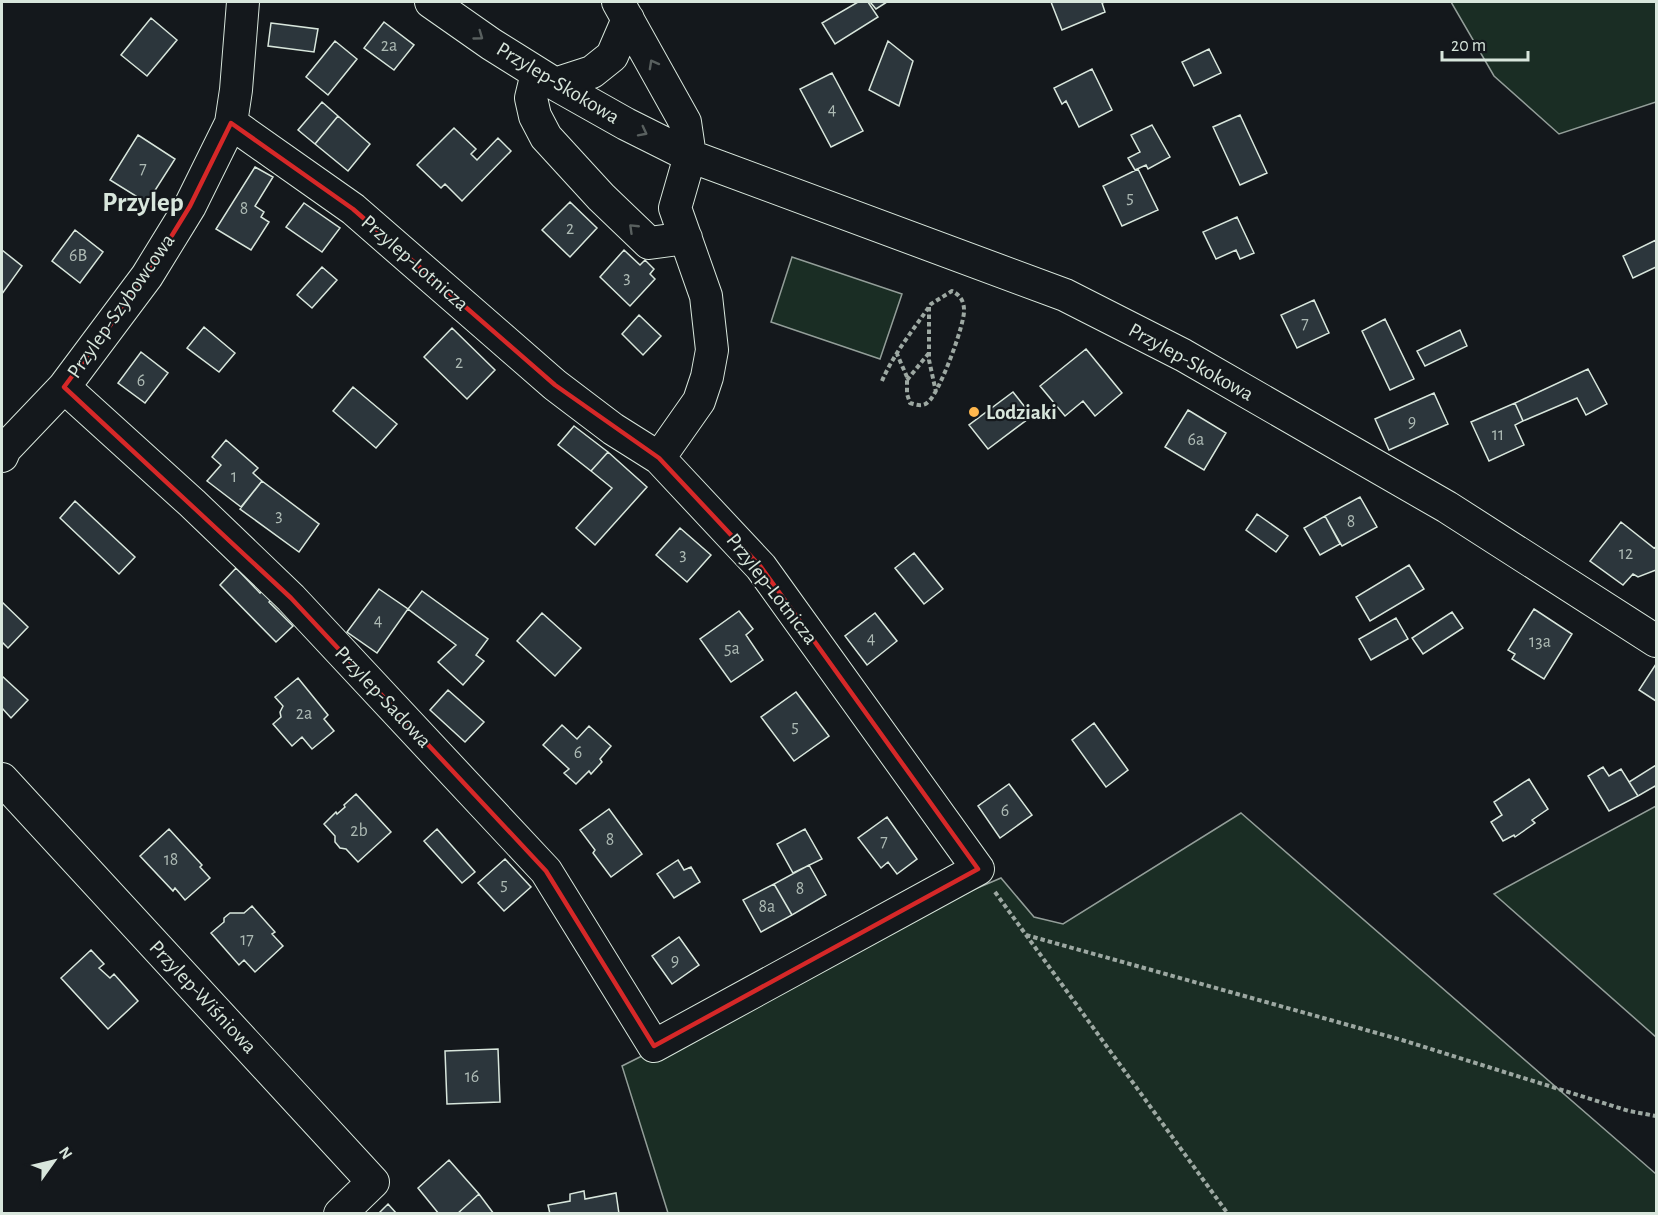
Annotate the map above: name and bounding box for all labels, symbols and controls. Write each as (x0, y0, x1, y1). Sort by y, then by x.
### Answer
scale bar (1442, 24, 1528, 62)
one-way arrow (472, 28, 483, 39)
house number: 2a (381, 37, 397, 55)
text: 20 m (1451, 37, 1486, 55)
street label: Przylep-Skokowa (493, 38, 623, 128)
one-way arrow (648, 60, 660, 70)
house number: 4 (828, 101, 837, 119)
one-way arrow (637, 125, 648, 137)
house number: 7 (139, 160, 147, 178)
district label: Przylep (102, 189, 184, 217)
house number: 5 (1126, 189, 1134, 207)
house number: 8 (240, 200, 248, 218)
street label: Przylep-Lotnicza (357, 211, 473, 315)
house number: 2 (566, 220, 574, 238)
one-way arrow (630, 224, 640, 235)
street label: Przylep-Szybowcowa (63, 230, 179, 382)
house number: 6B (69, 247, 87, 265)
house number: 3 (623, 269, 631, 287)
house number: 7 (1301, 315, 1309, 333)
street label: Przylep-Skokowa (1125, 319, 1257, 405)
house number: 2 (455, 354, 463, 372)
house number: 6 (137, 372, 145, 390)
place label: Lodziaki (986, 402, 1057, 423)
marker: Lodziaki (967, 405, 981, 419)
house number: 9 (1408, 413, 1416, 431)
house number: 11 (1492, 426, 1504, 444)
house number: 6a (1188, 431, 1204, 449)
house number: 1 (231, 468, 237, 486)
house number: 3 (275, 507, 283, 525)
house number: 8 (1347, 513, 1355, 531)
street label: Przylep-Lotnicza (722, 530, 822, 649)
house number: 12 (1619, 545, 1633, 563)
house number: 3 (679, 546, 687, 564)
house number: 4 (374, 612, 383, 630)
house number: 4 (867, 630, 876, 648)
house number: 13a (1529, 633, 1551, 651)
house number: 5a (724, 640, 740, 658)
street label: Przylep-Sadowa (331, 642, 435, 752)
house number: 2a (296, 705, 312, 723)
house number: 5 (791, 718, 799, 736)
house number: 6 (574, 744, 582, 762)
house number: 6 (1001, 802, 1009, 820)
house number: 2b (350, 822, 368, 840)
house number: 8 (606, 831, 614, 849)
house number: 7 (880, 833, 888, 851)
house number: 18 (164, 851, 178, 869)
house number: 5 (500, 876, 508, 894)
house number: 8 (796, 880, 804, 898)
house number: 8a (759, 898, 775, 916)
house number: 17 (240, 931, 254, 949)
street label: Przylep-Wiśniowa (145, 936, 261, 1058)
house number: 9 (671, 952, 679, 970)
house number: 16 (465, 1068, 479, 1086)
north arrow (24, 1131, 84, 1191)
text: N (56, 1144, 75, 1162)

